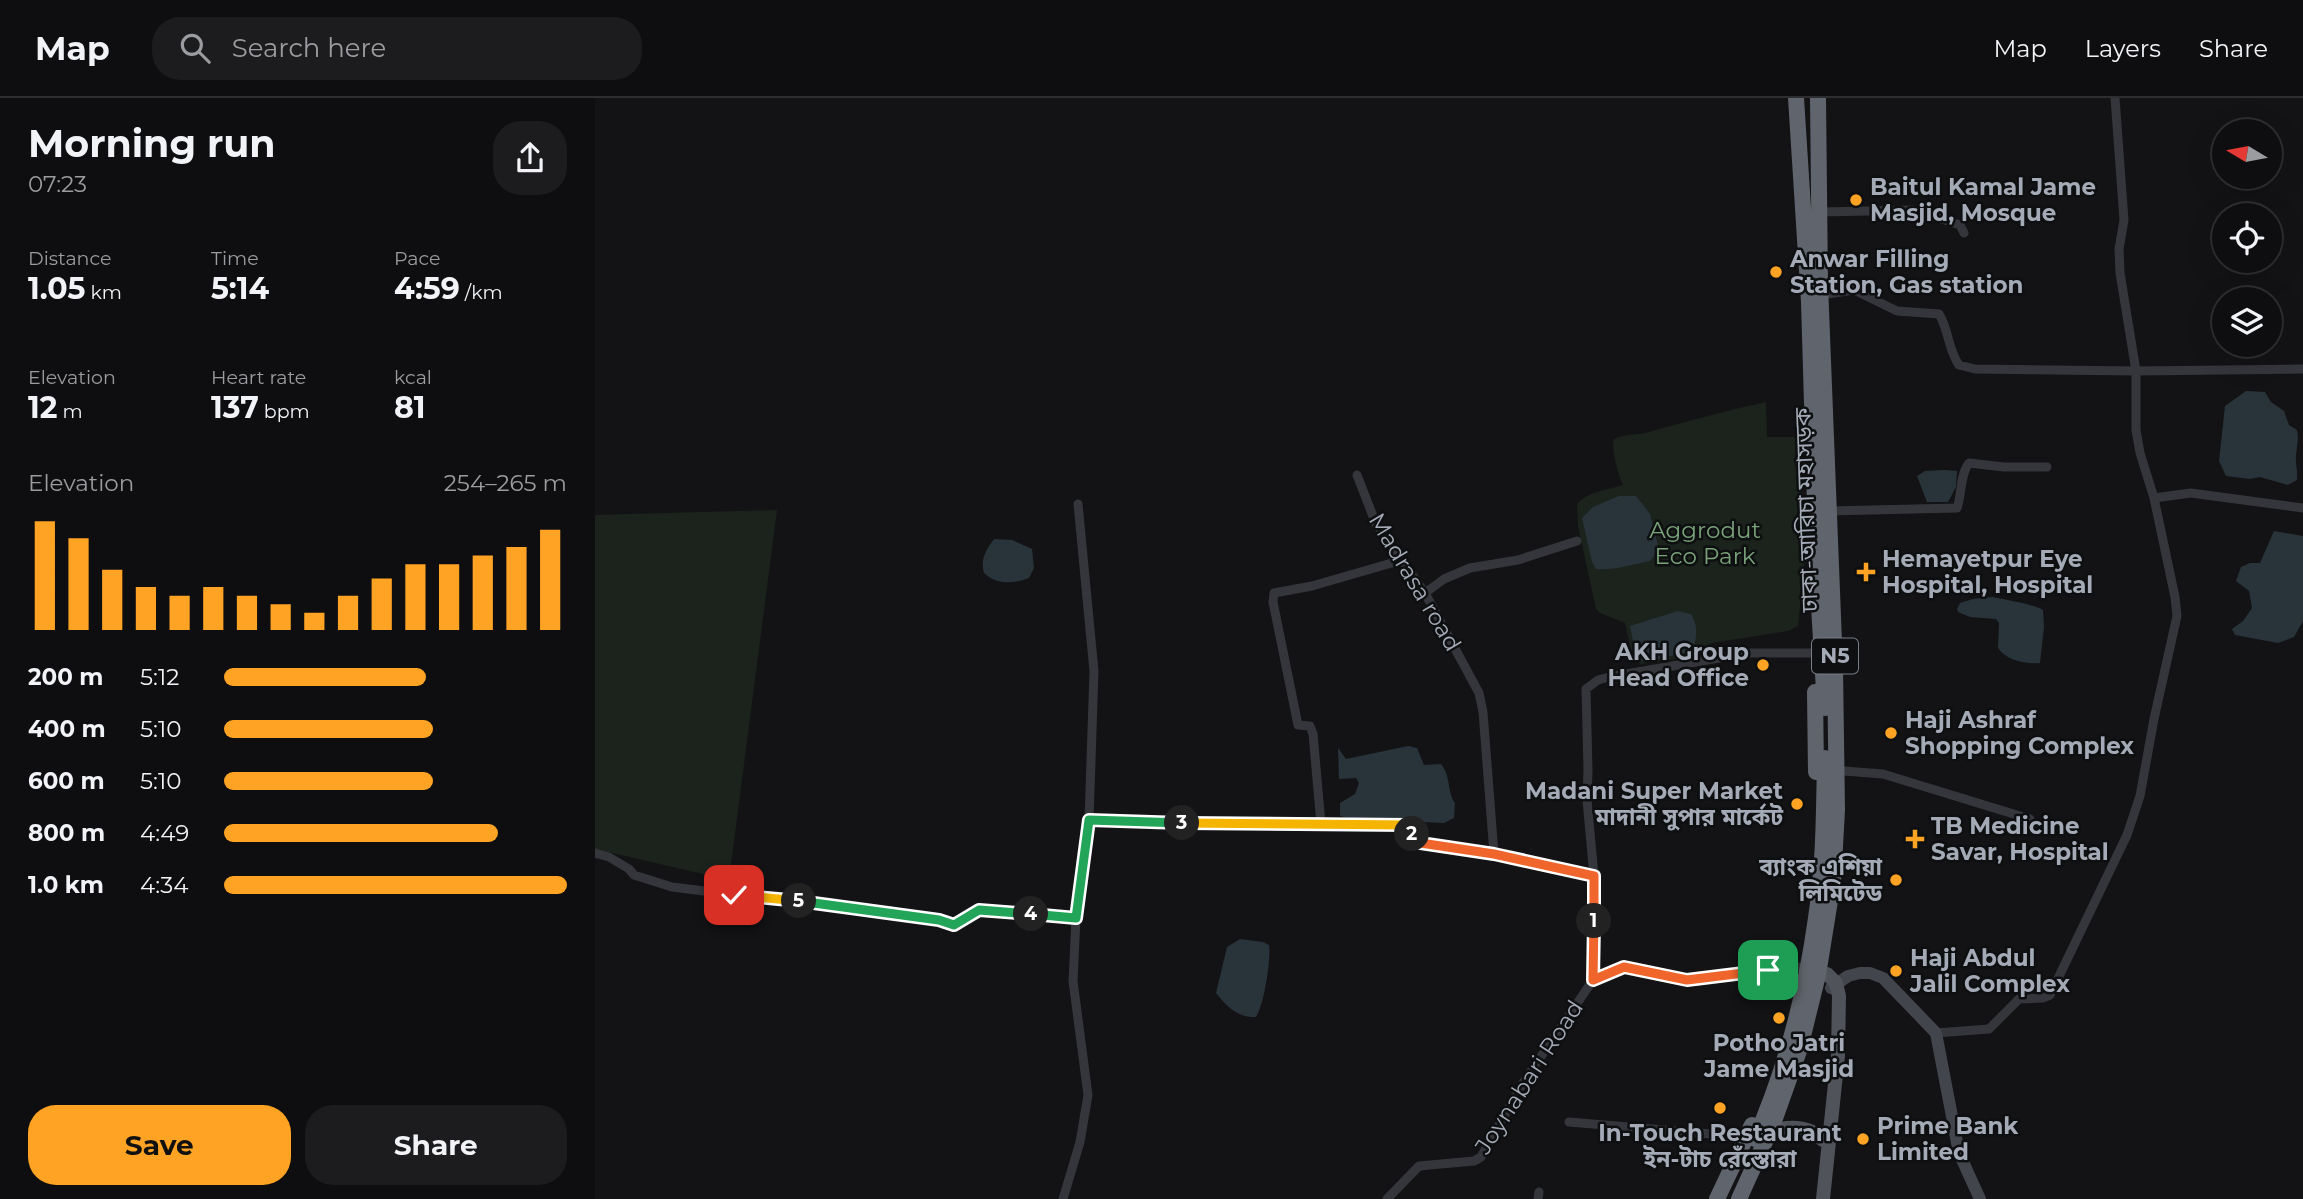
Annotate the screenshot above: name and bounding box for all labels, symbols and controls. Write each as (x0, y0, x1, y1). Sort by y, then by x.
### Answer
search box (152, 17, 642, 80)
text: Map (35, 28, 110, 68)
icon: search (176, 29, 214, 67)
text: Search here (232, 32, 386, 64)
text: Map (1993, 34, 2047, 63)
text: Layers (2085, 34, 2161, 63)
text: Share (2199, 34, 2268, 63)
north arrow (2212, 119, 2282, 189)
map controls (2212, 119, 2282, 357)
text: Morning run (28, 120, 276, 167)
button: share (493, 121, 567, 195)
text: 07:23 (28, 170, 87, 198)
place label: Baitul Kamal Jame Masjid, Mosque (1870, 173, 2096, 227)
marker: Baitul Kamal Jame Masjid, Mosque (1848, 192, 1864, 208)
button: locate (2212, 203, 2282, 273)
place label: Anwar Filling Station, Gas station (1789, 245, 2023, 299)
text: Distance (28, 247, 111, 270)
text: Time (211, 247, 259, 270)
text: Pace (394, 247, 441, 270)
marker: Anwar Filling Station, Gas station (1768, 264, 1784, 280)
text: 1.05 (28, 270, 85, 307)
text: 5:14 (211, 270, 269, 307)
text: 4:59 (394, 270, 460, 307)
text: km (85, 281, 122, 304)
text: /km (460, 281, 503, 304)
button: layers (2212, 287, 2282, 357)
text: Elevation (28, 366, 116, 389)
text: Heart rate (211, 366, 306, 389)
text: kcal (394, 366, 432, 389)
text: 12 (28, 389, 57, 426)
text: 137 (211, 389, 259, 426)
text: 81 (394, 389, 426, 426)
text: m (57, 400, 83, 423)
text: bpm (259, 400, 310, 423)
street label: ঢাকা-আরিচা মহাসড়ক (1788, 407, 1824, 614)
text: Elevation (28, 469, 134, 497)
text: 254–265 m (444, 469, 567, 497)
street label: Madrasa road (1363, 508, 1467, 656)
park label: Aggrodut Eco Park (1649, 516, 1761, 570)
place label: Hemayetpur Eye Hospital, Hospital (1882, 545, 2093, 599)
marker: Hemayetpur Eye Hospital, Hospital (1856, 562, 1876, 582)
place label: AKH Group Head Office (1607, 638, 1749, 692)
road number: N5 (1812, 638, 1858, 674)
marker: AKH Group Head Office (1755, 657, 1771, 673)
text: 200 m (28, 663, 103, 691)
text: 5:12 (140, 663, 179, 691)
place label: Haji Ashraf Shopping Complex (1905, 706, 2134, 760)
text: 400 m (28, 715, 106, 743)
text: 5:10 (140, 715, 181, 743)
marker: Haji Ashraf Shopping Complex (1883, 725, 1899, 741)
text: 600 m (28, 767, 105, 795)
text: 5:10 (140, 767, 181, 795)
place label: Madani Super Market মাদানী সুপার মার্কেট (1525, 777, 1784, 831)
marker: Madani Super Market মাদানী সুপার মার্কেট (1789, 796, 1805, 812)
pin: 3 (1165, 806, 1199, 840)
text: 3 (1176, 811, 1187, 834)
place label: TB Medicine Savar, Hospital (1931, 812, 2109, 866)
pin: 2 (1395, 816, 1429, 852)
text: 800 m (28, 819, 105, 847)
text: 4:49 (140, 819, 189, 847)
text: 2 (1406, 822, 1417, 845)
marker: TB Medicine Savar, Hospital (1905, 829, 1925, 849)
place label: ব্যাংক এশিয়া লিমিটেড (1758, 853, 1882, 907)
pin (704, 865, 764, 925)
text: 1.0 km (28, 871, 104, 899)
text: 4:34 (140, 871, 188, 899)
marker: ব্যাংক এশিয়া লিমিটেড (1888, 872, 1904, 888)
icon: check (715, 876, 753, 914)
pin: 5 (781, 884, 817, 918)
text: 5 (793, 889, 804, 912)
pin: 4 (1013, 896, 1048, 932)
text: 4 (1024, 902, 1037, 925)
pin: 1 (1577, 904, 1611, 938)
text: 1 (1590, 909, 1597, 932)
pin (1738, 940, 1798, 1000)
place label: Haji Abdul Jalil Complex (1909, 944, 2070, 998)
icon: arrive (1749, 951, 1787, 989)
marker: Haji Abdul Jalil Complex (1888, 963, 1904, 979)
street label: Joynabari Road (1468, 995, 1589, 1160)
marker: Potho Jatri Jame Masjid (1771, 1010, 1787, 1026)
place label: Potho Jatri Jame Masjid (1703, 1029, 1854, 1083)
marker: In-Touch Restaurant ইন-টাচ রেঁস্তোরা (1712, 1100, 1728, 1116)
button: Save (28, 1105, 291, 1185)
button: Share (305, 1105, 567, 1185)
place label: Prime Bank Limited (1877, 1112, 2019, 1166)
place label: In-Touch Restaurant ইন-টাচ রেঁস্তোরা (1598, 1119, 1842, 1173)
marker: Prime Bank Limited (1855, 1131, 1871, 1147)

